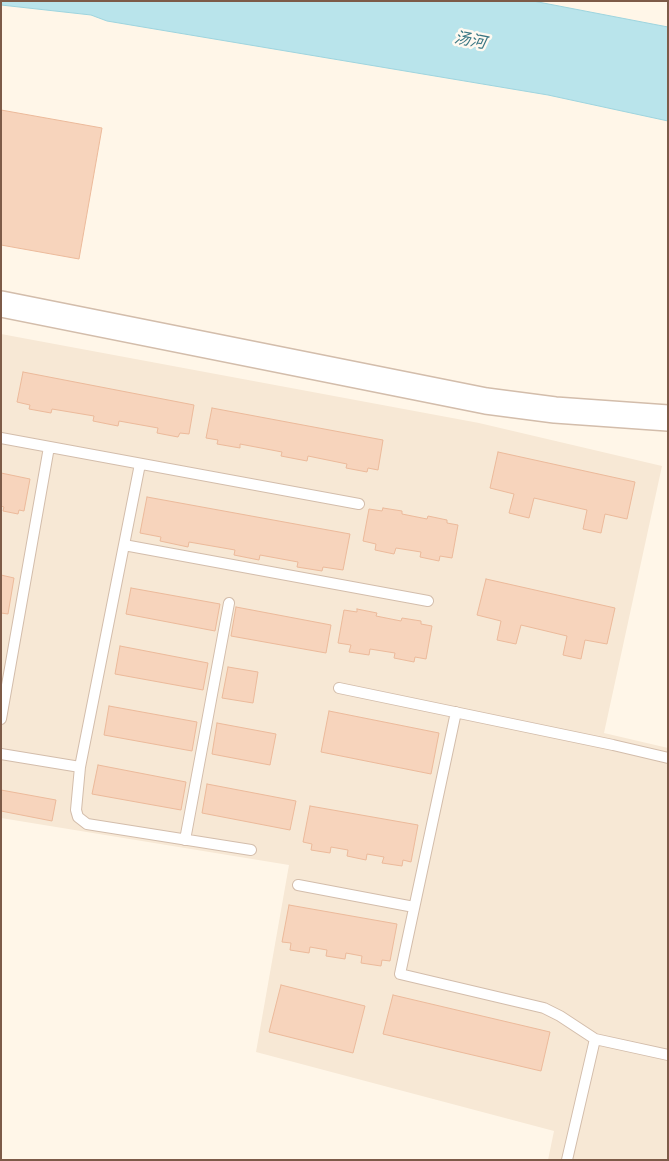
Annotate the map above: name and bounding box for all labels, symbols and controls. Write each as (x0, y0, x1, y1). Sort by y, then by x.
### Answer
water label: 汤河 (452, 29, 488, 53)

